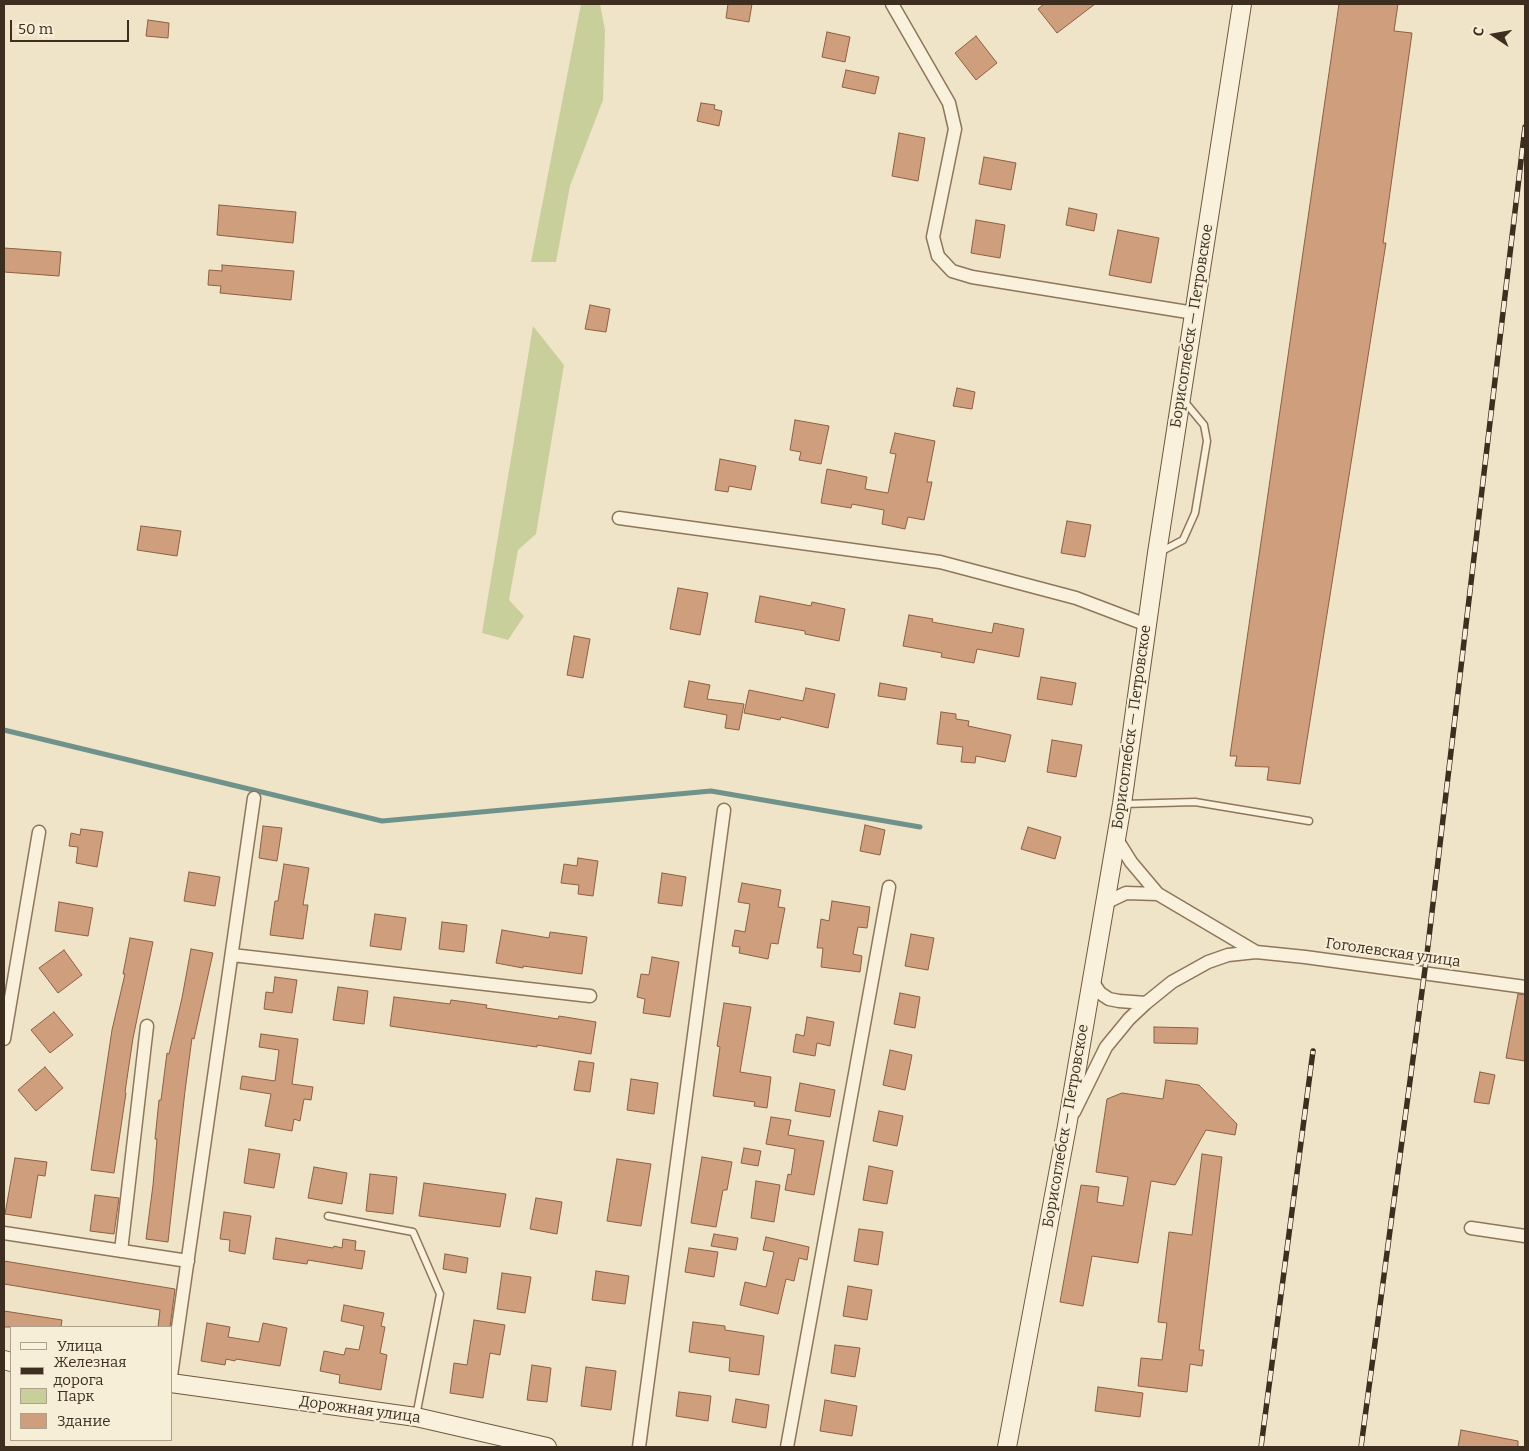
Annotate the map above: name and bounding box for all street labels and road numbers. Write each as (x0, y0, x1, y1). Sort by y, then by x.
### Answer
street label: Борисоглебск — Петровское (1167, 223, 1217, 429)
street label: Борисоглебск — Петровское (1109, 624, 1155, 830)
street label: Гоголевская улица (1324, 935, 1462, 971)
street label: Борисоглебск — Петровское (1039, 1023, 1093, 1229)
street label: Дорожная улица (298, 1393, 422, 1427)

